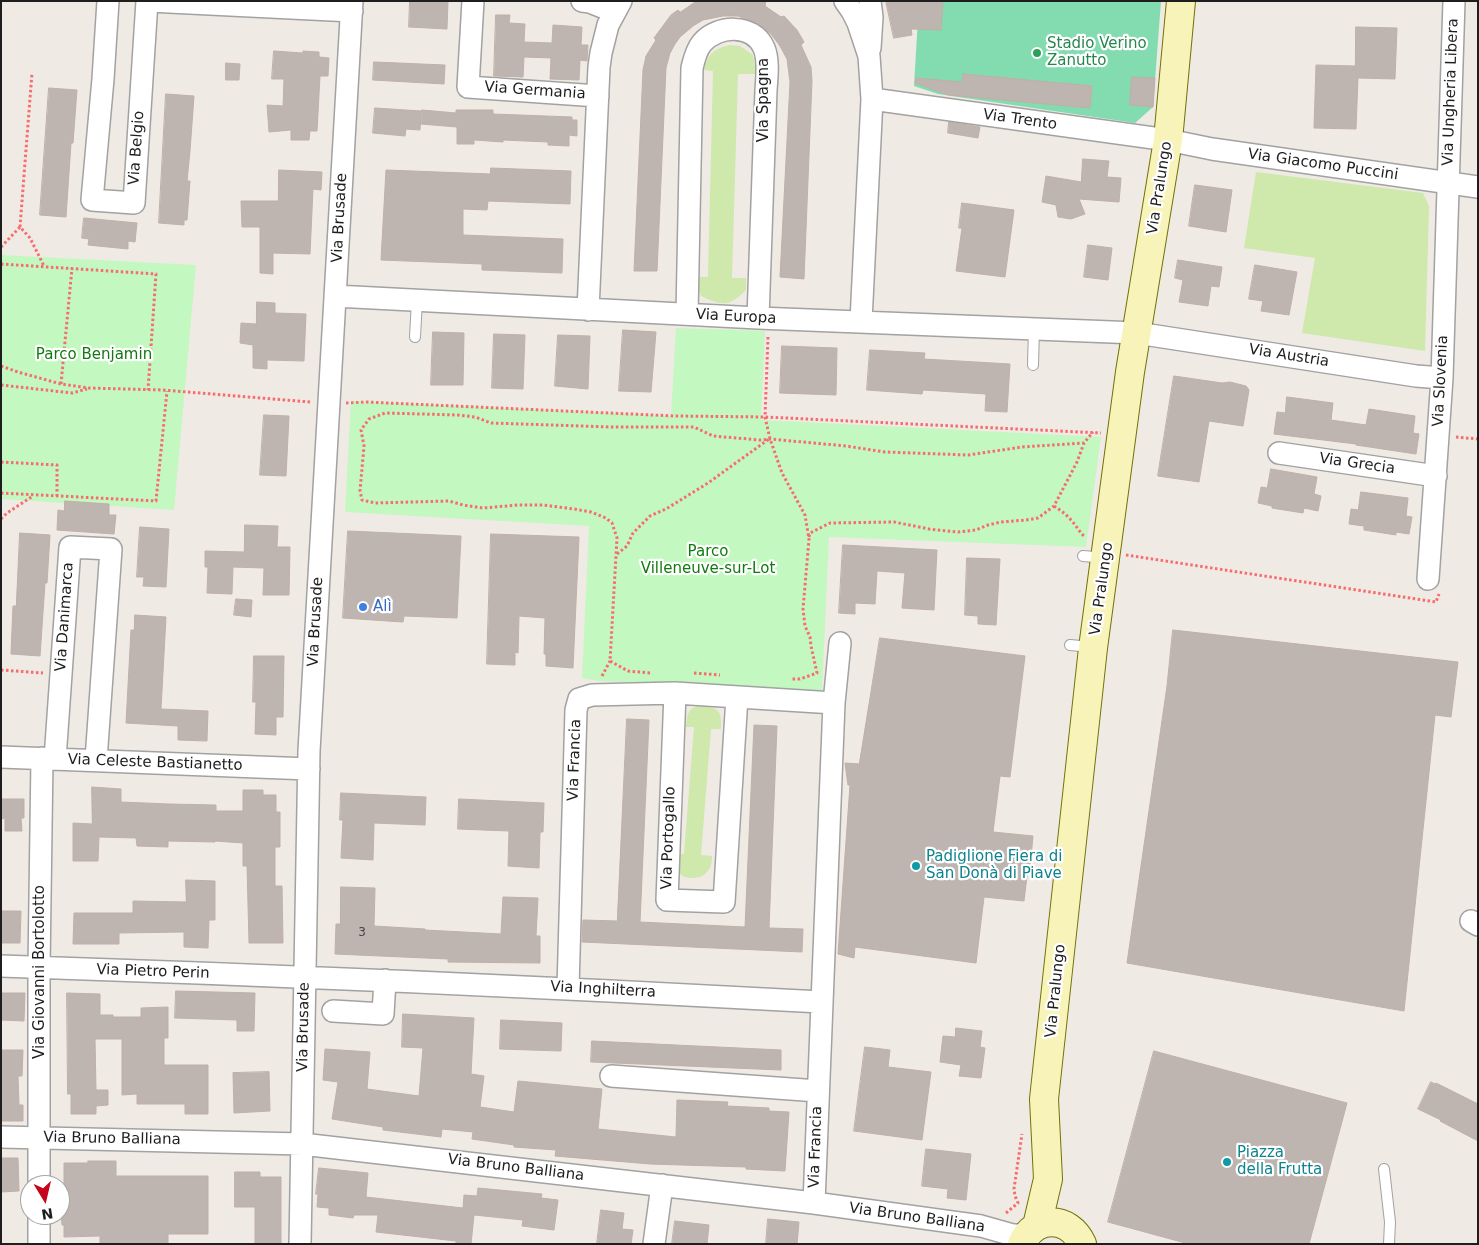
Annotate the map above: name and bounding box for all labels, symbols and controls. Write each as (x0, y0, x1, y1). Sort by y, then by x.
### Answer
street label: Via Ungheria Libera (1439, 18, 1463, 166)
place label: Stadio Verino Zanutto (1047, 35, 1147, 70)
marker: Stadio Verino Zanutto (1031, 47, 1043, 59)
street label: Via Spagna (755, 58, 773, 142)
street label: Via Germania (484, 78, 586, 104)
street label: Via Trento (982, 106, 1058, 134)
street label: Via Belgio (125, 110, 149, 186)
street label: Via Pralungo (1144, 140, 1176, 236)
street label: Via Giacomo Puccini (1247, 146, 1399, 184)
street label: Via Brusade (329, 173, 351, 263)
street label: Via Europa (695, 306, 777, 328)
street label: Via Slovenia (1430, 335, 1452, 427)
street label: Via Austria (1248, 341, 1330, 371)
park label: Parco Benjamin (36, 346, 152, 364)
street label: Via Grecia (1318, 450, 1396, 478)
street label: Via Pralungo (1087, 541, 1117, 637)
park label: Parco Villeneuve-sur-Lot (641, 543, 775, 578)
street label: Via Danimarca (52, 562, 78, 672)
street label: Via Brusade (305, 577, 327, 667)
place label: Alì (373, 598, 392, 616)
marker: Alì (357, 601, 369, 613)
street label: Via Francia (565, 719, 585, 801)
street label: Via Celeste Bastianetto (67, 751, 243, 775)
street label: Via Portogallo (658, 786, 680, 890)
place label: Padiglione Fiera di San Donà di Piave (926, 848, 1063, 883)
marker: Padiglione Fiera di San Donà di Piave (910, 860, 922, 872)
street label: Via Giovanni Bortolotto (31, 885, 49, 1059)
house number: 3 (358, 926, 366, 940)
street label: Via Pralungo (1042, 943, 1070, 1039)
street label: Via Pietro Perin (96, 961, 210, 983)
street label: Via Inghilterra (550, 978, 656, 1002)
street label: Via Brusade (294, 982, 314, 1072)
street label: Via Francia (806, 1106, 826, 1188)
street label: Via Bruno Balliana (43, 1129, 181, 1149)
place label: Piazza della Frutta (1237, 1144, 1322, 1179)
street label: Via Bruno Balliana (447, 1151, 585, 1185)
marker: Piazza della Frutta (1221, 1156, 1233, 1168)
north arrow (20, 1175, 70, 1225)
street label: Via Bruno Balliana (848, 1200, 986, 1236)
text: N (40, 1205, 54, 1223)

